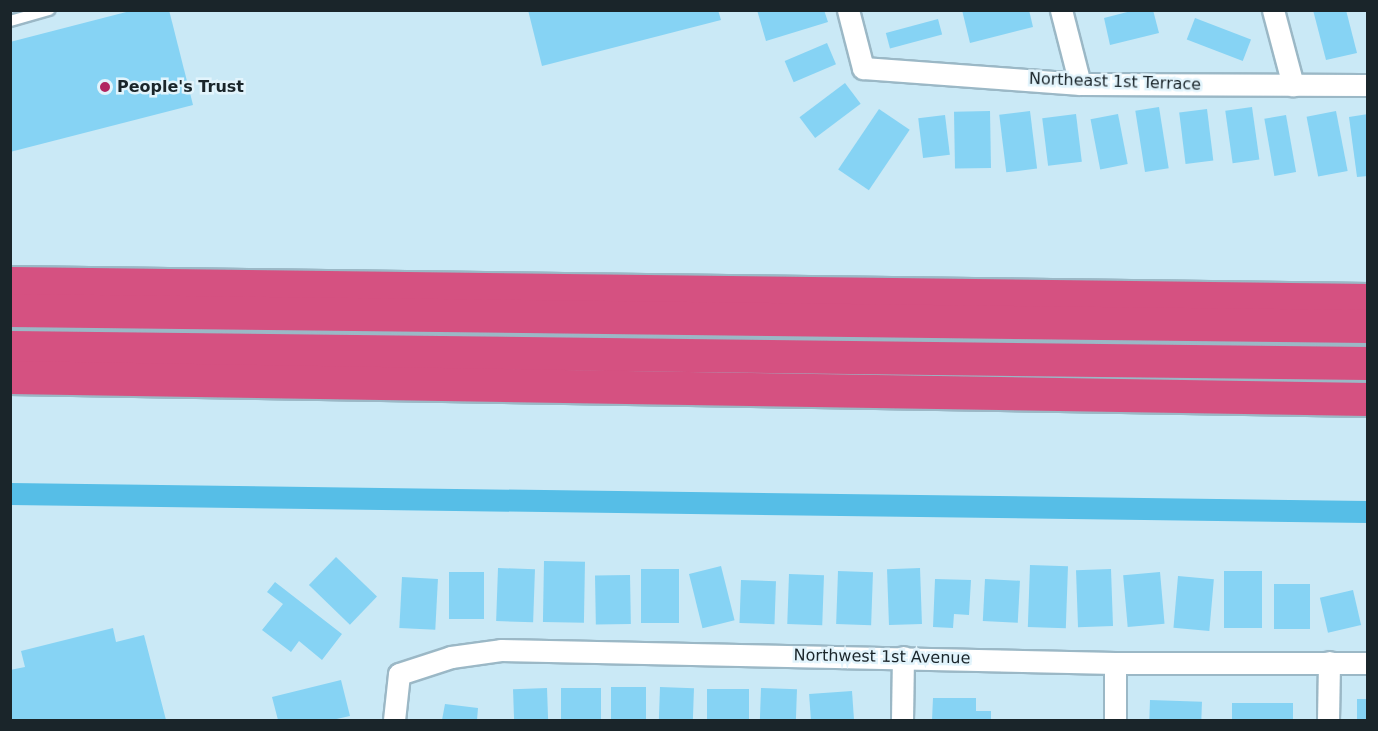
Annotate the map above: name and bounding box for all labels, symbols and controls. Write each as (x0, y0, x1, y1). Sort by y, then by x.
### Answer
street label: Northeast 1st Terrace (1029, 69, 1201, 95)
place label: People's Trust (117, 77, 244, 97)
marker: People's Trust (98, 80, 112, 94)
street label: Northwest 1st Avenue (793, 646, 971, 668)

